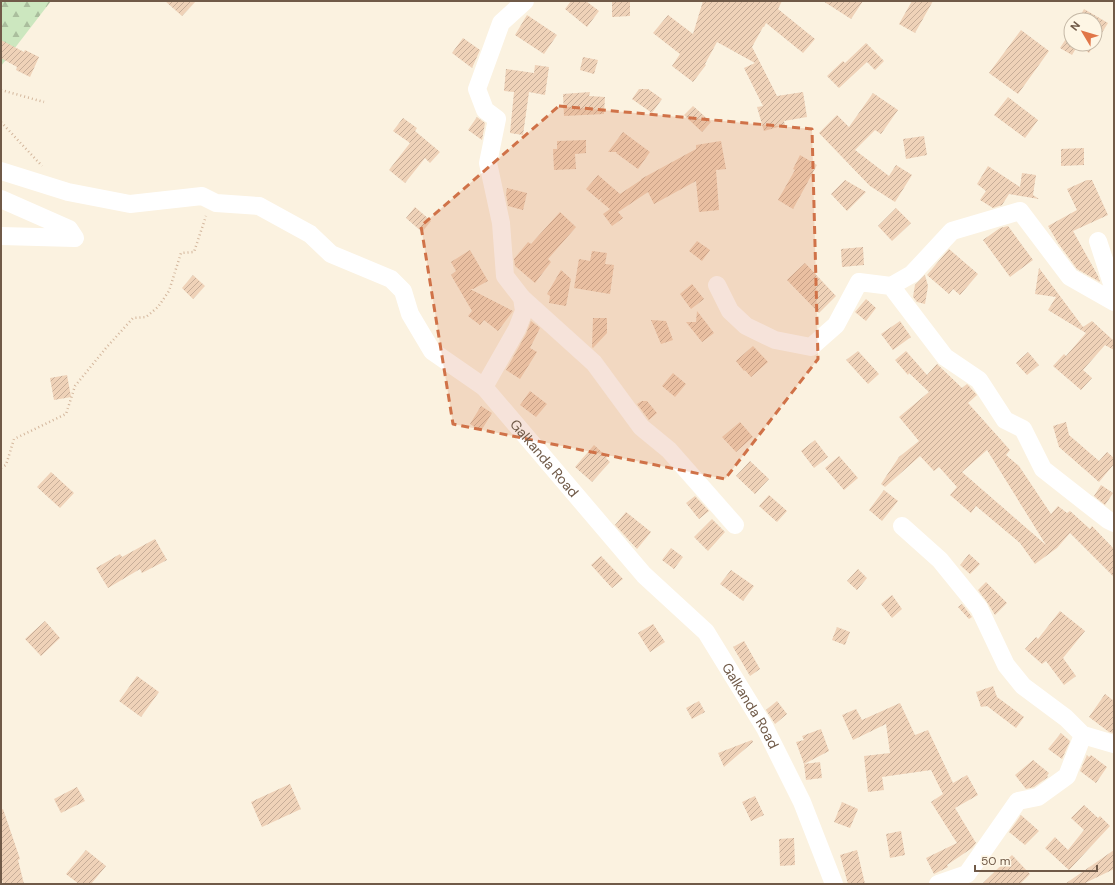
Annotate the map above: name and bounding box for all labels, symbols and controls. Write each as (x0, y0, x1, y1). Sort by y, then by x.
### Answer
north arrow (1063, 12, 1103, 52)
text: N (1067, 18, 1083, 33)
street label: Galkanda Road (506, 415, 583, 501)
street label: Galkanda Road (718, 659, 783, 752)
scale bar (975, 847, 1097, 873)
text: 50 m (981, 853, 1010, 869)

